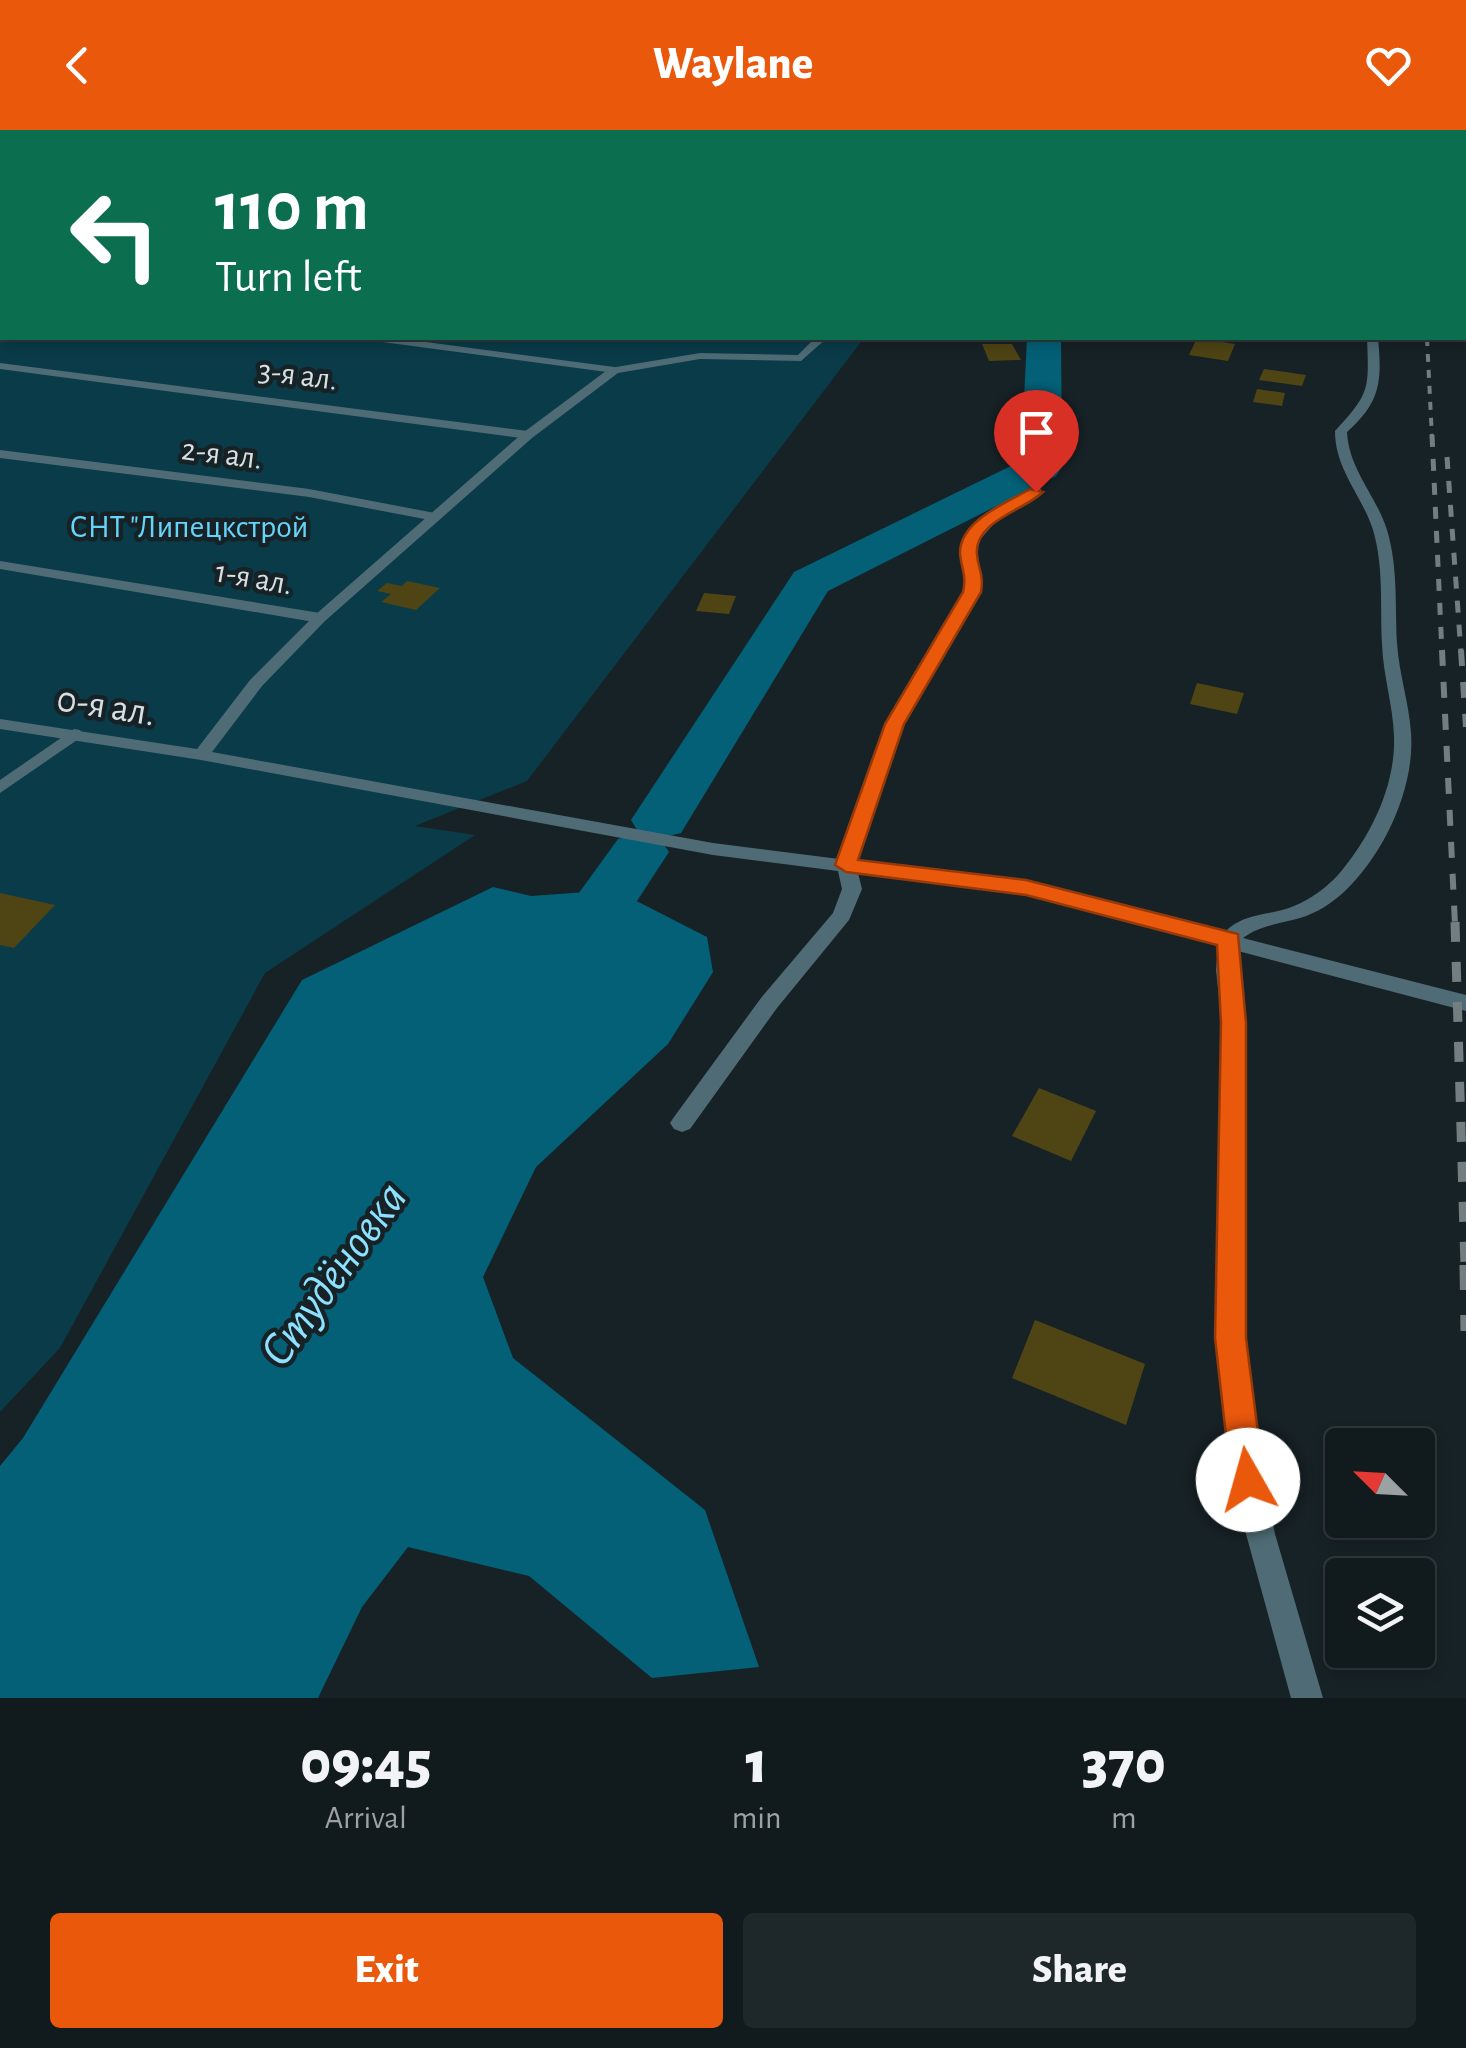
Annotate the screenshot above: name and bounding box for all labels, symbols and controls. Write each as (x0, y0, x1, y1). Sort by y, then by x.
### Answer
icon: back (50, 38, 105, 93)
icon: heart (1361, 38, 1416, 93)
text: Waylane (653, 42, 813, 87)
icon: left (50, 170, 180, 300)
text: 110 m (215, 173, 369, 243)
text: Turn left (215, 255, 362, 300)
street label: 3-я ал. (256, 354, 340, 396)
pin (994, 390, 1079, 493)
icon: arrive (1009, 405, 1064, 460)
street label: 2-я ал. (180, 433, 264, 475)
park label: СНТ "Липецкстрой (70, 511, 308, 543)
street label: 1-я ал. (213, 556, 295, 600)
street label: 0-я ал. (54, 680, 158, 734)
water label: Студёновка (252, 1174, 416, 1376)
position arrow (1196, 1428, 1300, 1532)
north arrow (1325, 1428, 1435, 1538)
map controls (1325, 1428, 1435, 1668)
button: layers (1325, 1558, 1435, 1668)
text: 09:45 (300, 1734, 431, 1794)
text: 1 (746, 1734, 768, 1794)
text: 370 (1082, 1734, 1166, 1794)
text: Arrival (325, 1802, 407, 1834)
text: min (732, 1802, 782, 1834)
text: m (1111, 1802, 1137, 1834)
button: Exit (50, 1913, 723, 2028)
button: Share (743, 1913, 1416, 2028)

